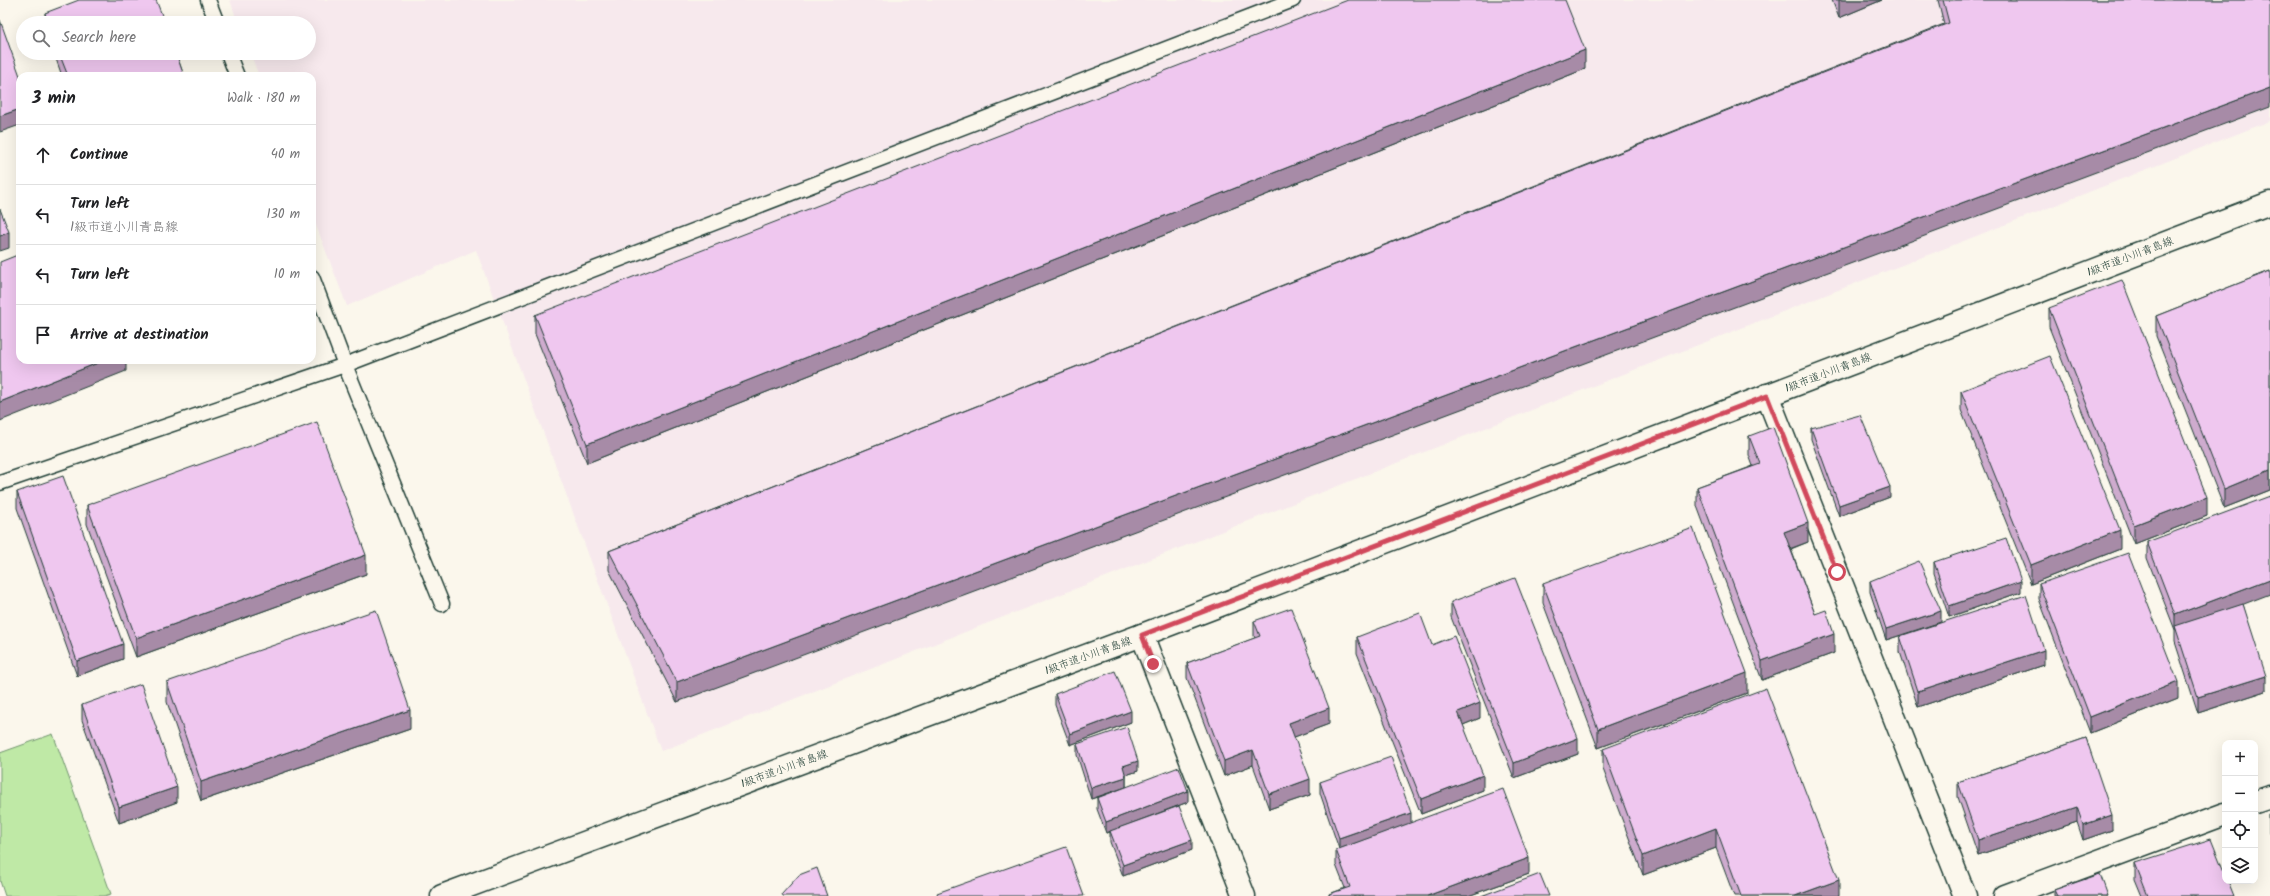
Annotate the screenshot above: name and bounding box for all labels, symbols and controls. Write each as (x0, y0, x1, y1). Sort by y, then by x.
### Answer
search box (16, 16, 316, 60)
text: Search here (62, 26, 136, 50)
icon: search (30, 27, 52, 49)
text: 3 min (32, 85, 76, 112)
text: Walk · 180 m (227, 88, 300, 109)
text: Continue (70, 143, 128, 167)
icon: ahead (32, 144, 54, 166)
text: 40 m (271, 144, 300, 165)
text: Turn left (70, 192, 130, 216)
icon: left (32, 204, 54, 226)
text: 130 m (266, 204, 300, 225)
text: 1級市道小川青島線 (70, 217, 178, 238)
street label: 1級市道小川青島線 (2084, 232, 2176, 282)
text: Turn left (70, 263, 130, 287)
icon: left (32, 264, 54, 286)
text: 10 m (274, 264, 300, 285)
text: Arrive at destination (70, 323, 209, 347)
icon: arrive (32, 324, 54, 346)
street label: 1級市道小川青島線 (1782, 348, 1874, 398)
route start (1828, 563, 1846, 581)
street label: 1級市道小川青島線 (1042, 632, 1134, 680)
route end (1144, 655, 1162, 673)
map controls (2222, 740, 2258, 884)
button: + (2222, 740, 2258, 776)
street label: 1級市道小川青島線 (738, 745, 830, 793)
button: − (2222, 776, 2258, 812)
button: locate (2222, 812, 2258, 848)
button: layers (2222, 848, 2258, 884)

